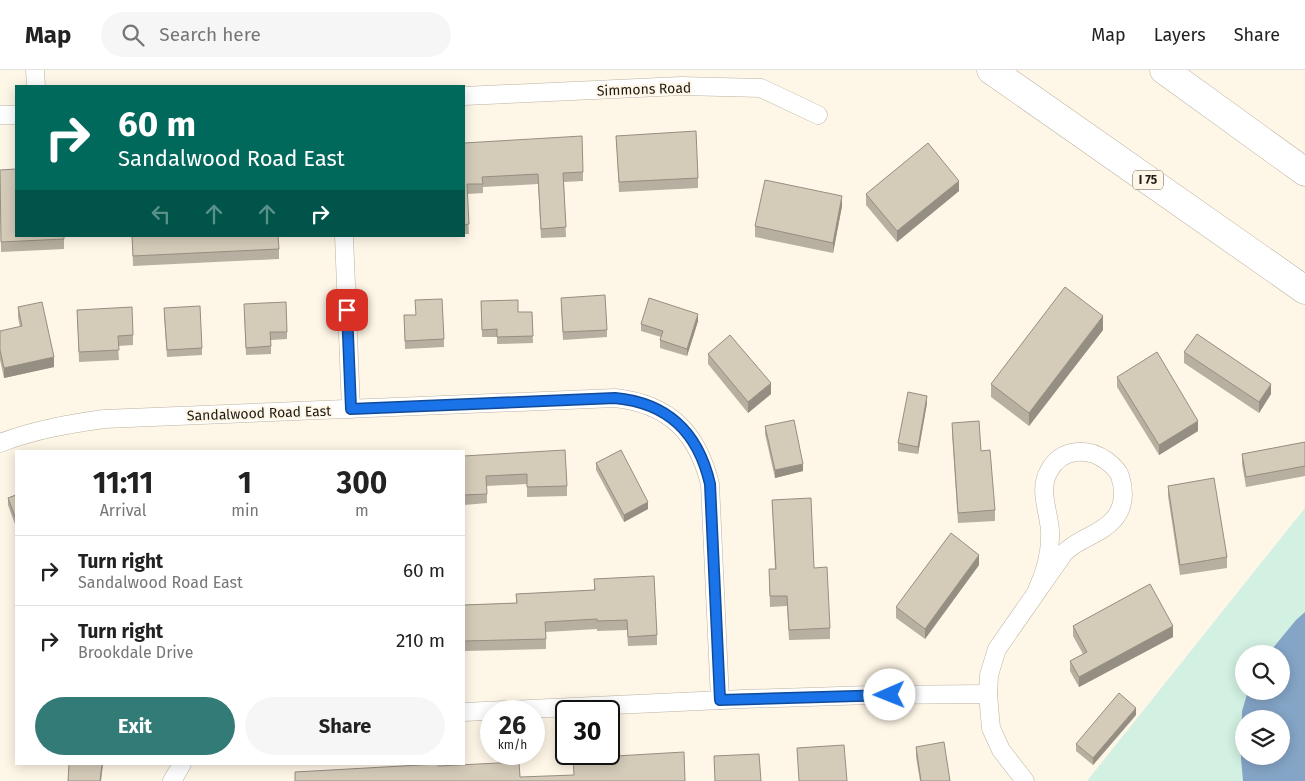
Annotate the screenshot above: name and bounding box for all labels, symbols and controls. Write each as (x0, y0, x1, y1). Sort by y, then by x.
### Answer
search box (101, 12, 451, 57)
text: Map (25, 21, 71, 49)
icon: search (119, 21, 147, 49)
text: Search here (159, 23, 261, 46)
text: Map (1091, 24, 1126, 46)
text: Layers (1154, 24, 1206, 46)
text: Share (1234, 24, 1280, 46)
street label: Simmons Road (596, 79, 692, 100)
text: 60 m (118, 103, 196, 145)
icon: right (35, 105, 100, 170)
text: Sandalwood Road East (118, 145, 345, 172)
road number: I 75 (1133, 170, 1163, 190)
icon: left (147, 200, 175, 228)
icon: ahead (200, 200, 228, 228)
icon: ahead (253, 200, 281, 228)
icon: right (306, 200, 334, 228)
pin (326, 289, 368, 331)
icon: arrive (333, 296, 361, 324)
street label: Sandalwood Road East (187, 402, 332, 425)
text: 11:11 (93, 465, 154, 501)
text: 1 (238, 465, 252, 501)
text: 300 (337, 465, 387, 501)
text: Arrival (100, 501, 147, 520)
text: min (231, 501, 259, 520)
text: m (355, 501, 369, 520)
text: Turn right (78, 550, 163, 573)
icon: right (35, 557, 63, 585)
text: 60 m (403, 559, 445, 582)
text: Sandalwood Road East (78, 573, 243, 592)
text: Turn right (78, 620, 163, 643)
icon: right (35, 627, 63, 655)
text: 210 m (396, 629, 445, 652)
text: Brookdale Drive (78, 643, 193, 662)
map controls (1235, 645, 1290, 765)
button: search (1235, 645, 1290, 700)
position arrow (863, 668, 915, 720)
button: Exit (35, 697, 235, 755)
button: Share (245, 697, 445, 755)
speed limit sign: 30 (555, 700, 620, 765)
button: layers (1235, 710, 1290, 765)
text: 26 (499, 711, 526, 741)
text: km/h (498, 738, 527, 752)

